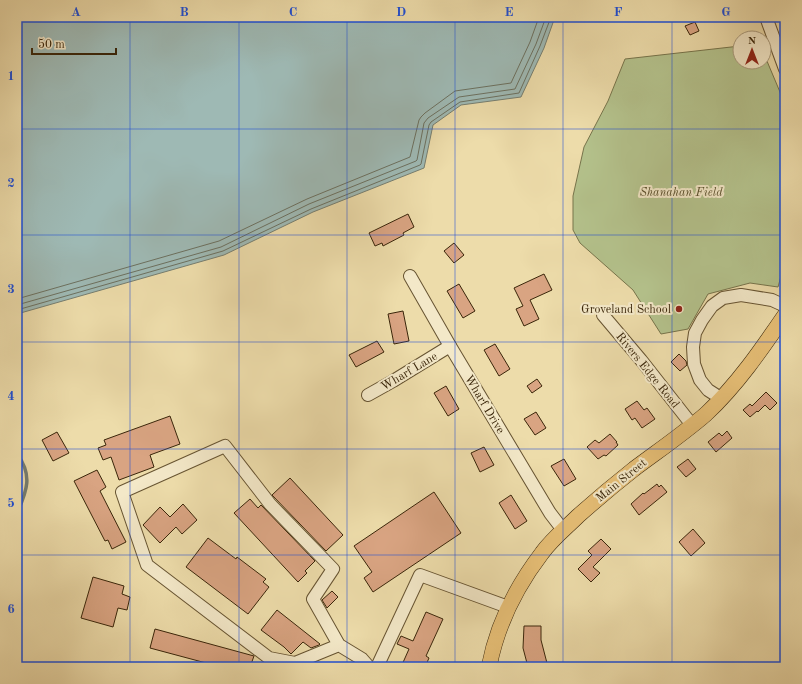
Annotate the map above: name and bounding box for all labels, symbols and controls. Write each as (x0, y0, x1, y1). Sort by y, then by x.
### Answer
text: A (71, 6, 81, 19)
text: B (179, 6, 189, 19)
text: C (289, 6, 297, 19)
text: D (396, 6, 406, 19)
text: E (505, 6, 514, 19)
text: F (614, 6, 623, 19)
text: G (721, 6, 731, 19)
scale bar (32, 30, 116, 56)
north arrow (732, 30, 772, 70)
text: N (748, 36, 757, 47)
text: 50 m (38, 38, 65, 51)
text: 1 (7, 70, 15, 83)
text: 2 (7, 177, 15, 190)
park label: Shanahan Field (639, 187, 723, 199)
text: 3 (7, 283, 15, 296)
place label: Groveland School (581, 304, 671, 316)
marker: Groveland School (674, 304, 684, 314)
street label: Rivers Edge Road (613, 331, 681, 411)
street label: Wharf Lane (379, 350, 440, 393)
street label: Wharf Drive (462, 373, 507, 436)
text: 4 (7, 390, 15, 403)
street label: Main Street (594, 457, 649, 505)
text: 5 (7, 497, 15, 510)
text: 6 (7, 603, 15, 616)

